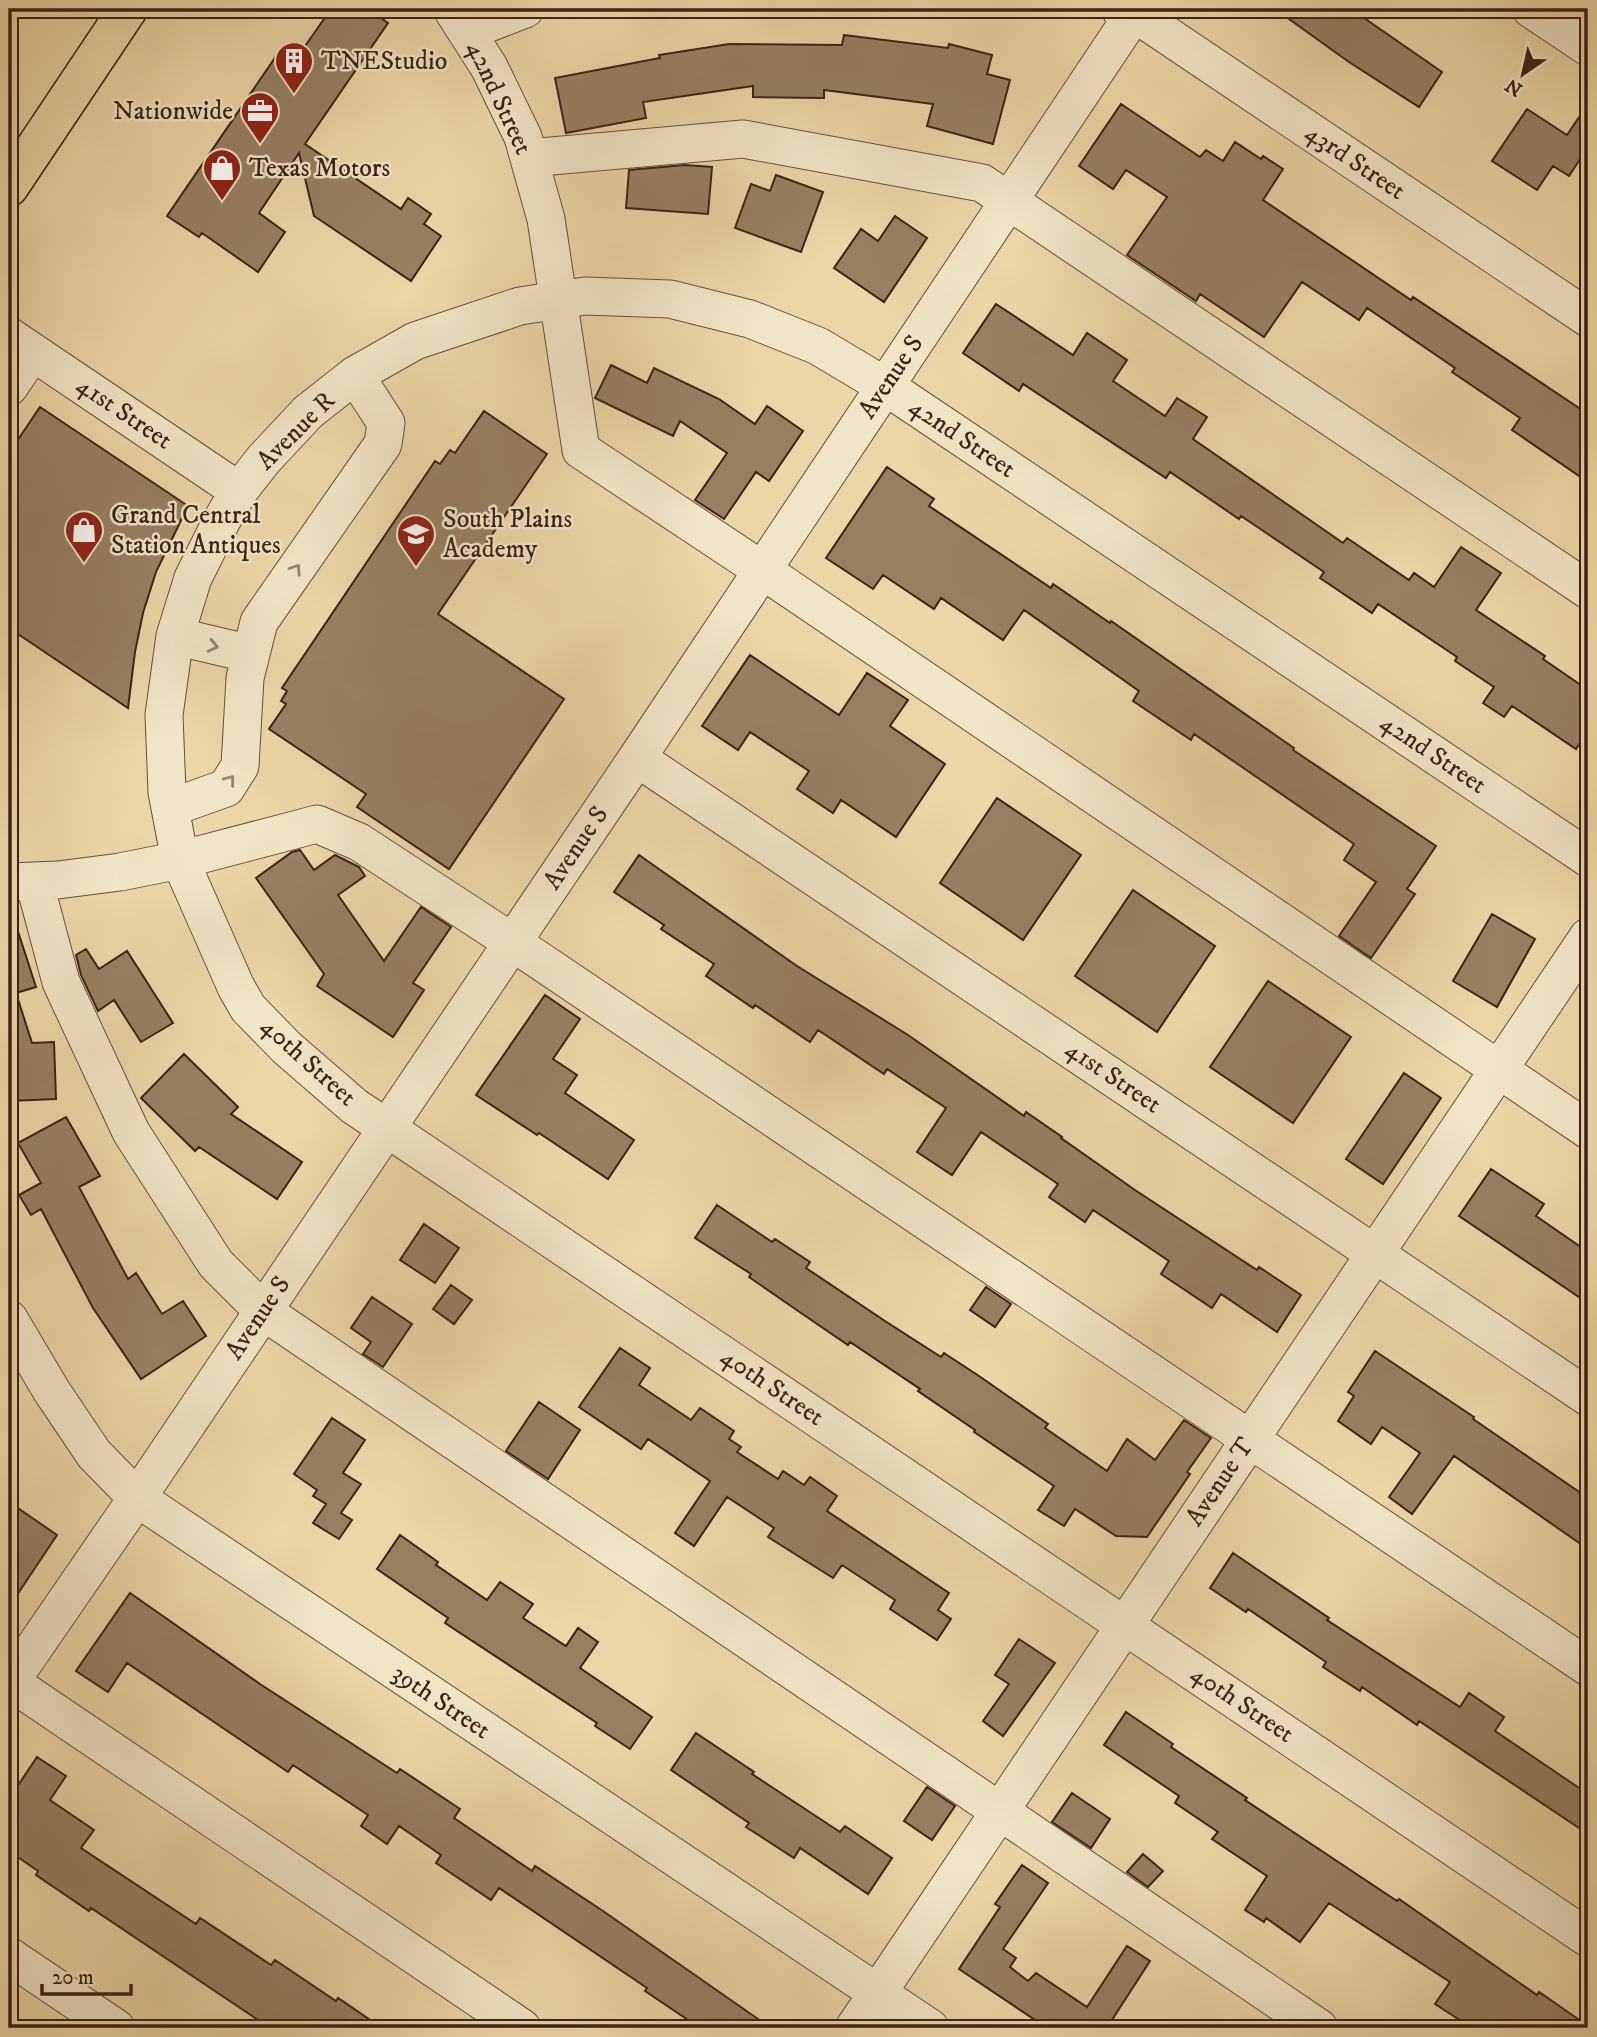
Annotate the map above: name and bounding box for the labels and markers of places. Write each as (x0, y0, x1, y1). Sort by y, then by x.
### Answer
building icon: TNEStudio (273, 40, 315, 95)
place label: TNEStudio (321, 45, 447, 78)
office icon: Nationwide (239, 90, 281, 145)
place label: Nationwide (113, 95, 233, 128)
shop icon: Texas Motors (201, 147, 243, 202)
place label: Texas Motors (249, 152, 390, 185)
place label: Grand Central Station Antiques (111, 499, 281, 562)
place label: South Plains Academy (443, 503, 572, 566)
shop icon: Grand Central Station Antiques (63, 509, 105, 564)
school or university icon: South Plains Academy (395, 513, 437, 568)

